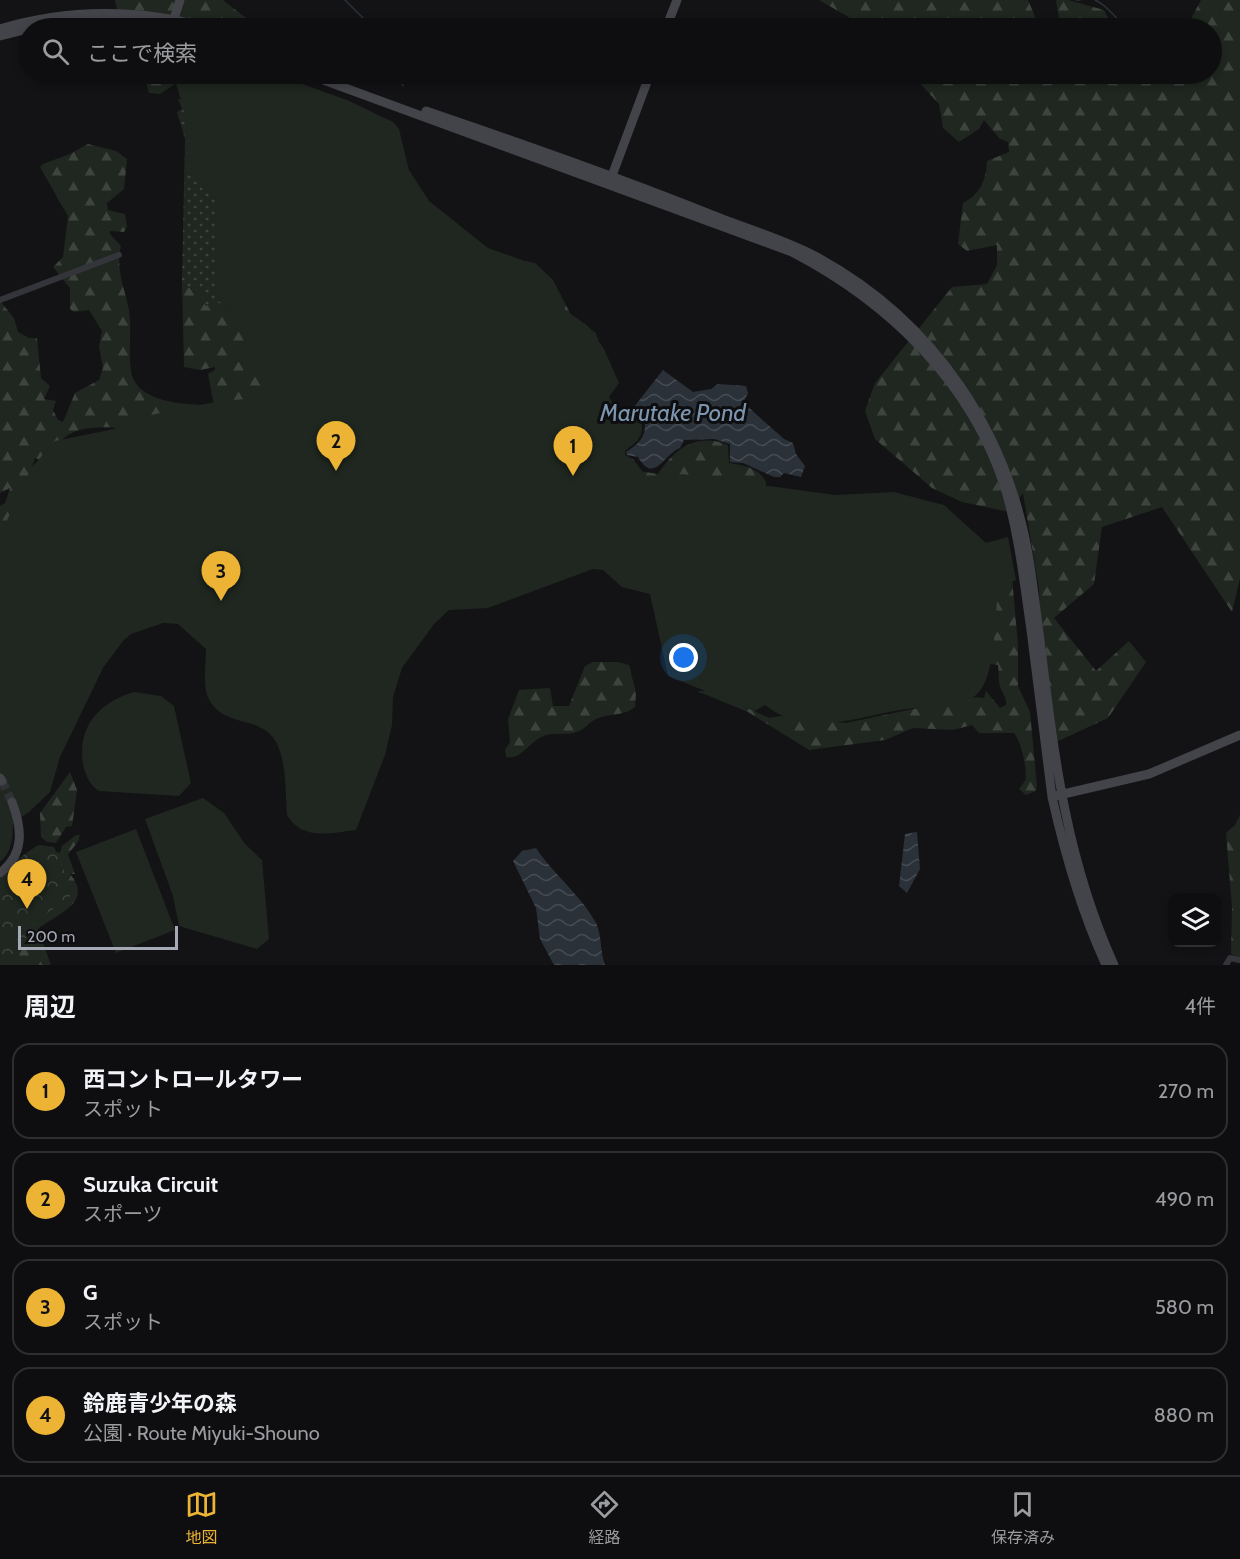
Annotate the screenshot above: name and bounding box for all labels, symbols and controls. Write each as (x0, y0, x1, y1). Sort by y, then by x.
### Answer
search box (18, 18, 1222, 84)
icon: search (39, 35, 72, 68)
text: ここで検索 (87, 40, 197, 67)
water label: Marutake Pond (599, 398, 746, 427)
pin: 2 (316, 422, 356, 471)
pin: 1 (554, 426, 592, 476)
pin: 3 (202, 552, 240, 601)
your location (669, 643, 698, 672)
pin: 4 (8, 860, 46, 909)
map controls (1168, 893, 1222, 947)
button: layers (1168, 893, 1222, 947)
scale bar (18, 923, 178, 950)
text: 200 m (27, 927, 75, 946)
text: 周辺 (24, 991, 76, 1023)
text: 4件 (1184, 994, 1216, 1018)
text: 西コントロールタワー (83, 1066, 303, 1093)
text: 1 (42, 1079, 49, 1103)
text: 270 m (1158, 1079, 1214, 1103)
text: スポット (83, 1097, 163, 1121)
text: Suzuka Circuit (83, 1171, 218, 1198)
text: 2 (40, 1187, 51, 1211)
text: 490 m (1155, 1187, 1214, 1211)
text: スポーツ (83, 1202, 163, 1226)
text: G (83, 1279, 98, 1306)
text: 3 (40, 1295, 51, 1319)
text: 580 m (1155, 1295, 1214, 1319)
text: スポット (83, 1310, 163, 1334)
text: 鈴鹿青少年の森 (83, 1390, 237, 1417)
text: 4 (39, 1403, 52, 1427)
text: 880 m (1154, 1403, 1214, 1427)
text: 公園 · Route Miyuki-Shouno (83, 1421, 320, 1445)
tab: 地図 (185, 1488, 218, 1548)
tab: 経路 (588, 1488, 621, 1548)
tab: 保存済み (991, 1488, 1055, 1548)

